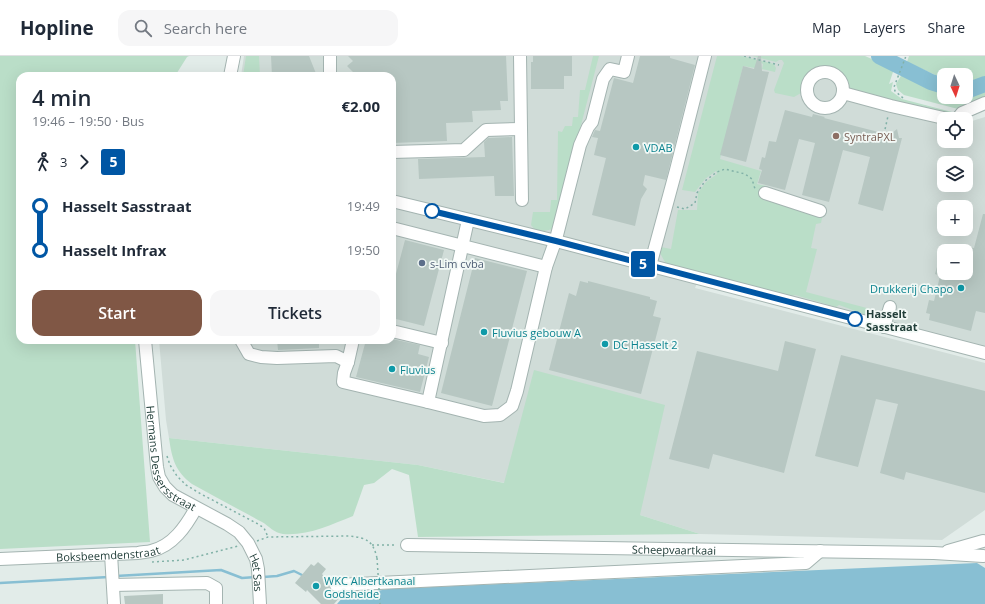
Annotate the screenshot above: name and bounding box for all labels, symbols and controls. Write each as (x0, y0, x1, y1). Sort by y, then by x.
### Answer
search box (118, 10, 398, 46)
text: Hopline (20, 15, 94, 41)
icon: search (132, 17, 154, 39)
text: Search here (164, 18, 247, 38)
text: Map (812, 18, 841, 37)
text: Layers (863, 18, 905, 37)
text: Share (927, 18, 965, 37)
north arrow (937, 68, 973, 104)
map controls (937, 68, 973, 280)
text: 4 min (32, 82, 91, 112)
text: €2.00 (341, 96, 380, 116)
text: 19:46 – 19:50 · Bus (32, 112, 144, 130)
button: locate (937, 112, 973, 148)
place label: SyntraPXL (844, 129, 896, 144)
marker: SyntraPXL (831, 131, 841, 141)
place label: VDAB (644, 140, 673, 155)
marker: VDAB (631, 142, 641, 152)
icon: walk (32, 151, 54, 173)
icon: forward (73, 151, 95, 173)
text: 5 (109, 152, 117, 171)
text: 3 (60, 153, 67, 171)
button: layers (937, 156, 973, 192)
text: Hasselt Sasstraat (62, 196, 192, 216)
text: 19:49 (347, 197, 380, 215)
button: + (937, 200, 973, 236)
unlabelled marker (424, 203, 440, 219)
text: Hasselt Infrax (62, 240, 166, 260)
text: 19:50 (347, 241, 380, 259)
button: − (937, 244, 973, 280)
line badge: 5 (630, 251, 656, 277)
text: 5 (639, 254, 647, 273)
place label: s-Lim cvba (430, 256, 484, 271)
marker: s-Lim cvba (417, 258, 427, 268)
place label: Drukkerij Chapo (870, 281, 953, 296)
marker: Drukkerij Chapo (956, 283, 966, 293)
button: Start (32, 290, 202, 336)
button: Tickets (210, 290, 380, 336)
place label: Hasselt Sasstraat (866, 306, 918, 334)
marker: Hasselt Sasstraat (847, 311, 863, 327)
place label: Fluvius gebouw A (492, 325, 581, 340)
marker: Fluvius gebouw A (479, 327, 489, 337)
place label: DC Hasselt 2 (613, 337, 678, 352)
marker: DC Hasselt 2 (600, 339, 610, 349)
place label: Fluvius (400, 362, 435, 377)
marker: Fluvius (387, 364, 397, 374)
street label: Hermans Dessersstraat (144, 405, 199, 514)
street label: Boksbeemdenstraat (56, 541, 162, 564)
street label: Scheepvaartkaai (632, 541, 716, 557)
street label: Het Sas (247, 550, 267, 592)
place label: WKC Albertkanaal Godsheide (324, 573, 415, 601)
marker: WKC Albertkanaal Godsheide (311, 581, 321, 591)

